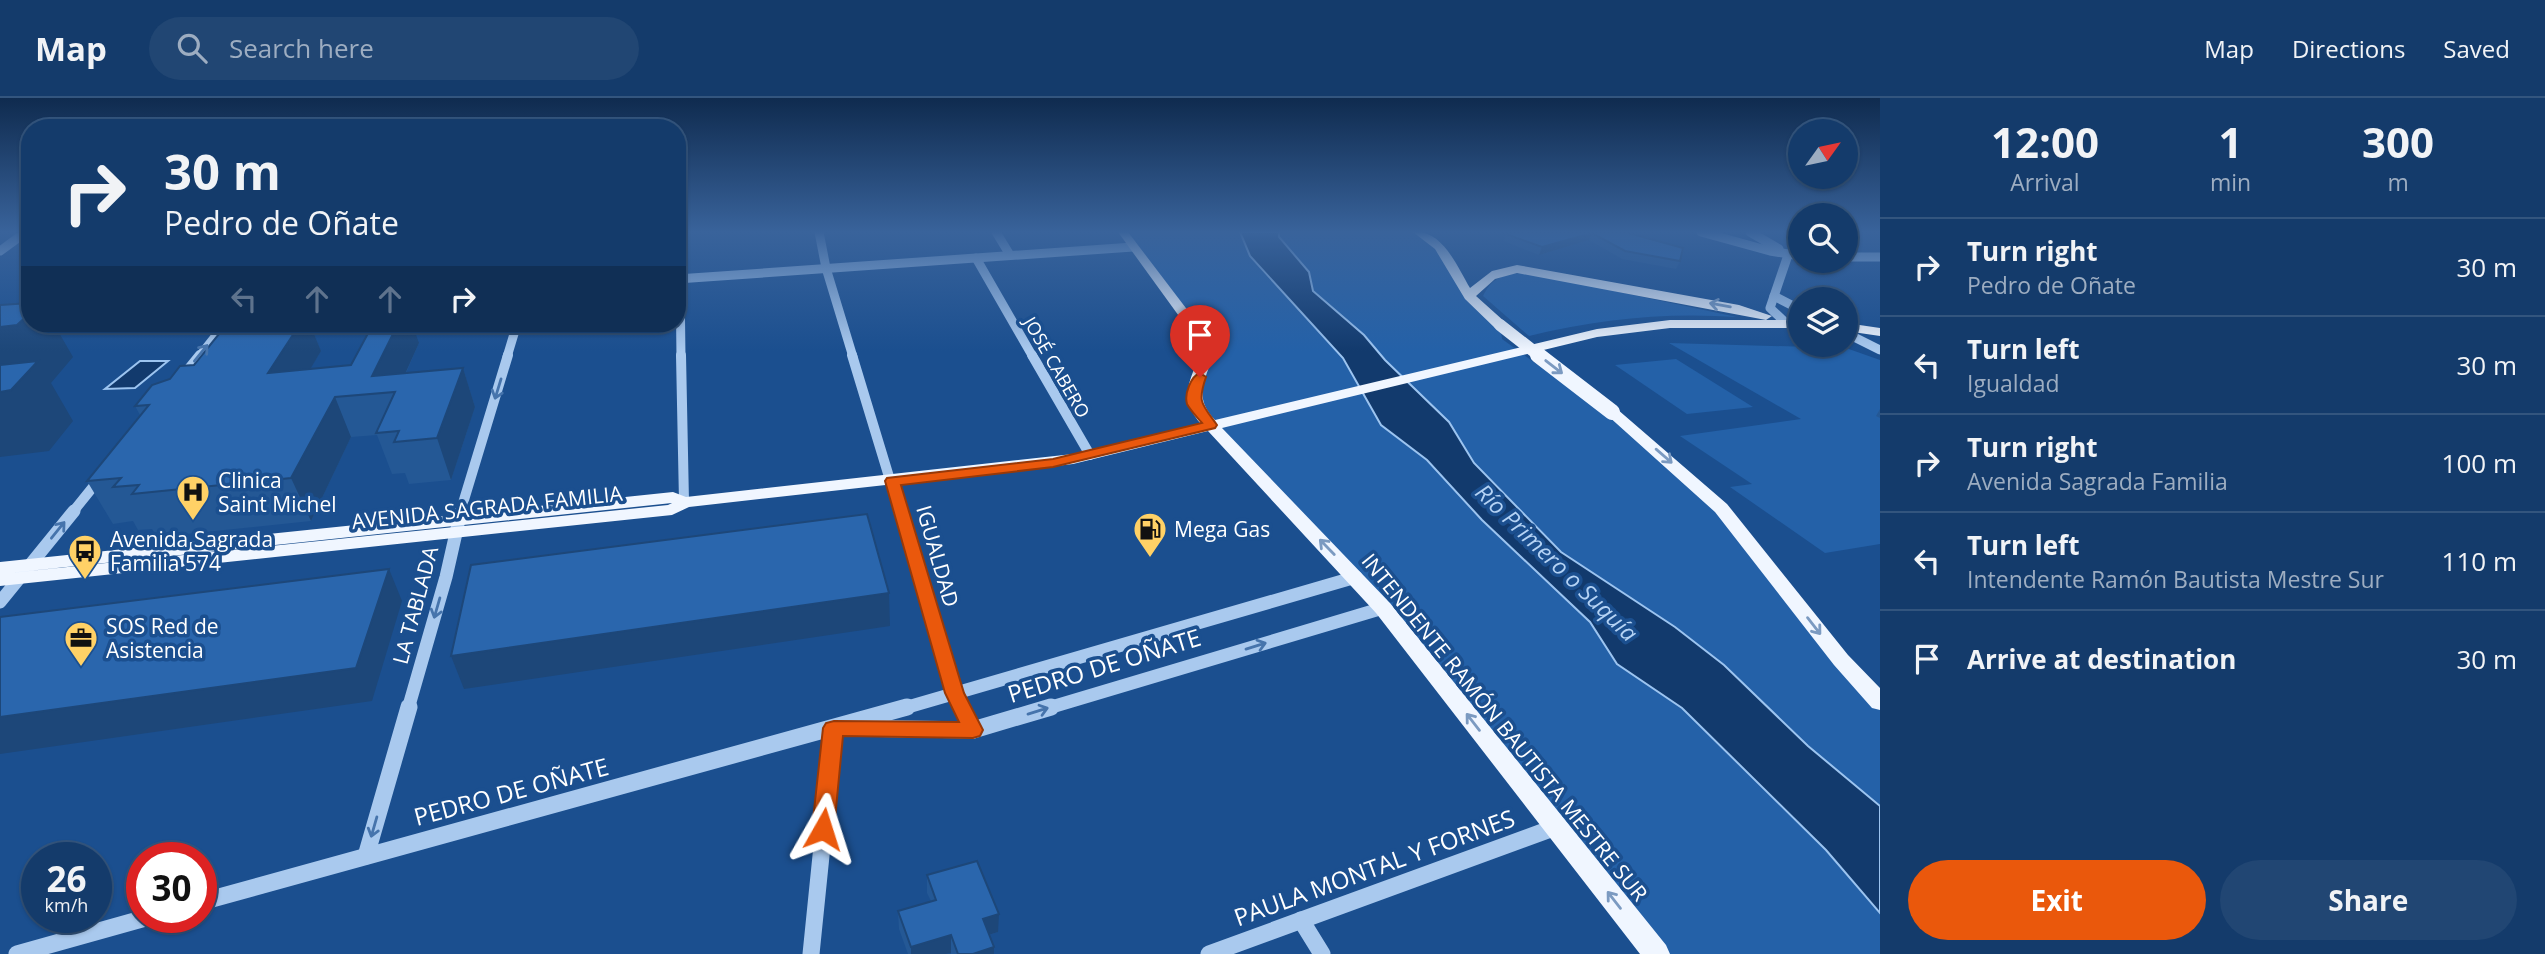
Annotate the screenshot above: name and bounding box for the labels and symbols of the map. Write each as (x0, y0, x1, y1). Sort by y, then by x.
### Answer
north arrow (1788, 119, 1858, 189)
one-way arrow (1709, 298, 1732, 311)
pin (1170, 305, 1230, 377)
street label: JOSÉ CABERO (1017, 310, 1096, 422)
one-way arrow (193, 345, 209, 363)
one-way arrow (1544, 359, 1562, 374)
one-way arrow (490, 378, 503, 400)
one-way arrow (1655, 448, 1673, 464)
place label: Clinica Saint Michel (218, 466, 337, 518)
hospital icon: Clinica Saint Michel (174, 473, 212, 522)
water label: Río Primero o Suquía (1469, 476, 1645, 648)
street label: AVENIDA SAGRADA FAMILIA (350, 479, 625, 535)
street label: IGUALDAD (910, 502, 966, 610)
fuel station icon: Mega Gas (1131, 510, 1169, 559)
place label: Mega Gas (1174, 515, 1270, 543)
one-way arrow (50, 521, 65, 539)
place label: Avenida Sagrada Familia 574 (110, 525, 273, 577)
bus stop icon: Avenida Sagrada Familia 574 (66, 532, 104, 581)
one-way arrow (1319, 539, 1336, 556)
street label: LA TABLADA (386, 542, 444, 667)
street label: INTENDENTE RAMÓN BAUTISTA MESTRE SUR (1356, 547, 1654, 907)
one-way arrow (430, 597, 443, 619)
place label: SOS Red de Asistencia (106, 612, 219, 664)
one-way arrow (1806, 617, 1822, 635)
office icon: SOS Red de Asistencia (62, 619, 100, 668)
street label: PEDRO DE OÑATE (1003, 620, 1205, 710)
one-way arrow (1245, 638, 1267, 651)
one-way arrow (1027, 703, 1049, 716)
one-way arrow (1465, 713, 1481, 731)
street label: PEDRO DE OÑATE (410, 749, 612, 833)
position arrow (786, 792, 860, 866)
street label: PAULA MONTAL Y FORNES (1229, 801, 1519, 933)
one-way arrow (367, 816, 380, 838)
speed limit sign: 30 (126, 842, 217, 933)
one-way arrow (1606, 892, 1621, 910)

